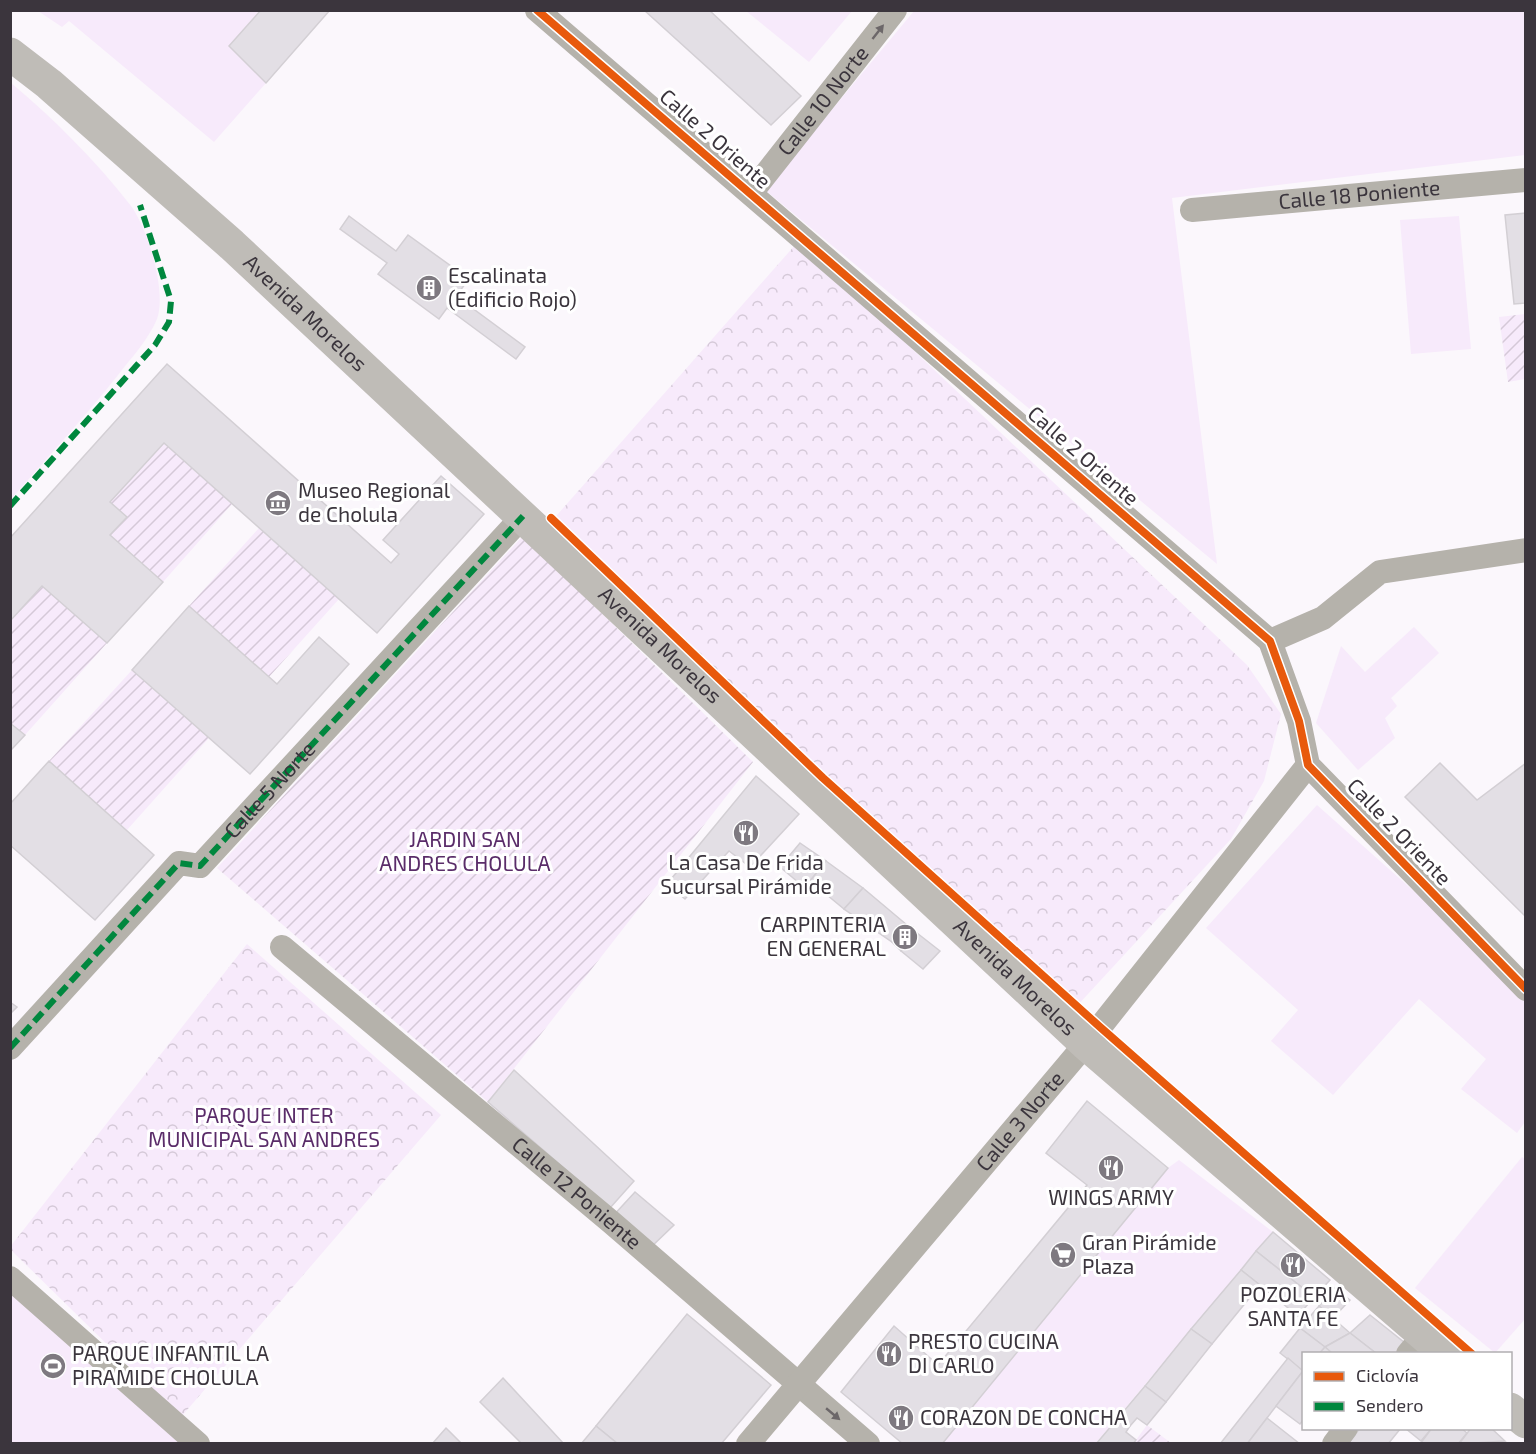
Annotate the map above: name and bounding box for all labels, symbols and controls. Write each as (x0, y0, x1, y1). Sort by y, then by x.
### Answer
one-way arrow (872, 24, 884, 39)
street label: Calle 10 Norte (771, 40, 873, 160)
street label: Calle 2 Oriente (655, 83, 777, 193)
street label: Calle 18 Poniente (1277, 174, 1441, 213)
street label: Avenida Morelos (239, 249, 373, 376)
place label: Escalinata (Edificio Rojo) (448, 262, 577, 312)
building icon: Escalinata (Edificio Rojo) (414, 273, 444, 303)
street label: Calle 2 Oriente (1023, 400, 1145, 510)
place label: Museo Regional de Cholula (298, 477, 451, 526)
museum icon: Museo Regional de Cholula (263, 488, 293, 518)
street label: Avenida Morelos (594, 581, 728, 708)
street label: Calle 5 Norte (218, 736, 320, 843)
street label: Calle 2 Oriente (1343, 772, 1457, 890)
restaurant icon: La Casa De Frida Sucursal Pirámide (731, 818, 761, 848)
park label: JARDIN SAN ANDRES CHOLULA (379, 826, 551, 875)
place label: La Casa De Frida Sucursal Pirámide (660, 849, 832, 898)
place label: CARPINTERIA EN GENERAL (760, 911, 886, 960)
street label: Avenida Morelos (949, 913, 1083, 1040)
building icon: CARPINTERIA EN GENERAL (890, 922, 920, 952)
street label: Calle 3 Norte (970, 1066, 1068, 1176)
park label: PARQUE INTER MUNICIPAL SAN ANDRES (148, 1102, 380, 1151)
street label: Calle 12 Poniente (508, 1131, 647, 1254)
restaurant icon: WINGS ARMY (1096, 1153, 1126, 1183)
place label: WINGS ARMY (1048, 1184, 1174, 1209)
place label: Gran Pirámide Plaza (1082, 1229, 1216, 1278)
supermarket icon: Gran Pirámide Plaza (1048, 1240, 1078, 1270)
restaurant icon: POZOLERIA SANTA FE (1278, 1250, 1308, 1280)
place label: POZOLERIA SANTA FE (1240, 1281, 1346, 1330)
place label: PRESTO CUCINA DI CARLO (908, 1328, 1059, 1377)
restaurant icon: PRESTO CUCINA DI CARLO (874, 1339, 904, 1369)
place label: PARQUE INFANTIL LA PIRAMIDE CHOLULA (72, 1340, 269, 1389)
sports icon: PARQUE INFANTIL LA PIRAMIDE CHOLULA (38, 1351, 68, 1381)
legend (1302, 1352, 1512, 1430)
text: Ciclovía (1356, 1364, 1419, 1386)
text: Sendero (1356, 1394, 1423, 1416)
restaurant icon: CORAZON DE CONCHA (886, 1403, 916, 1433)
place label: CORAZON DE CONCHA (920, 1404, 1127, 1429)
one-way arrow (826, 1407, 841, 1420)

